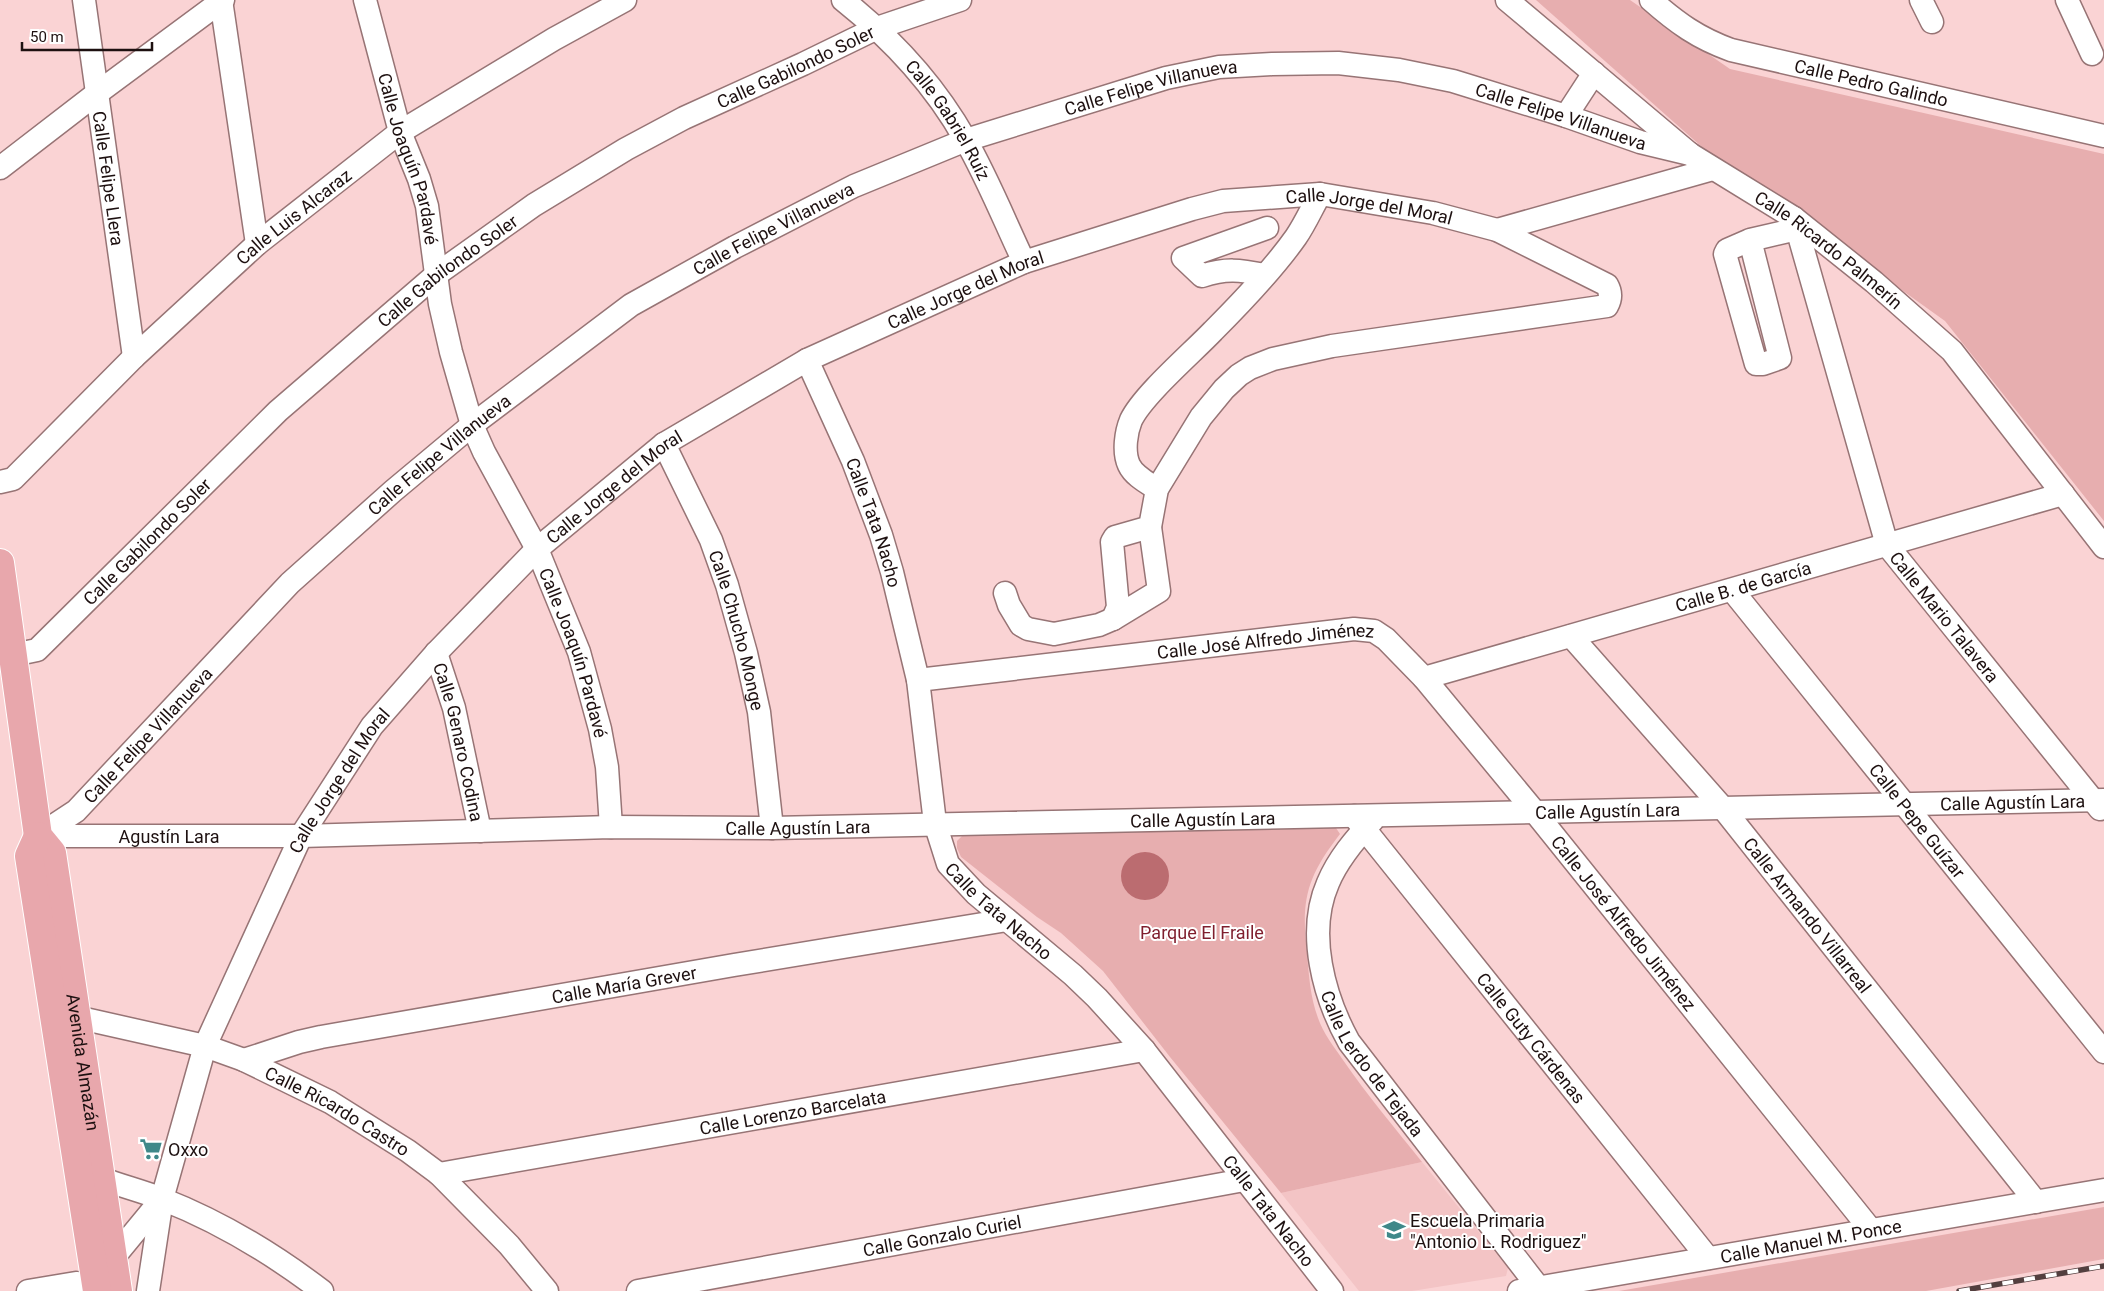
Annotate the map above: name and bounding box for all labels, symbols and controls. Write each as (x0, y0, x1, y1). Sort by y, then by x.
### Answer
scale bar (22, 20, 152, 52)
street label: Calle Gabilondo Soler (713, 21, 877, 112)
text: 50 m (30, 28, 64, 46)
street label: Calle Pedro Galindo (1792, 54, 1950, 110)
street label: Calle Gabriel Ruíz (902, 55, 995, 183)
street label: Calle Felipe Villanueva (1062, 55, 1238, 119)
street label: Calle Joaquín Pardavé (374, 71, 443, 246)
street label: Calle Felipe Villanueva (1473, 78, 1648, 154)
street label: Calle Felipe Llera (89, 110, 129, 247)
street label: Calle Luis Alcaraz (232, 164, 355, 269)
street label: Calle Felipe Villanueva (689, 178, 857, 279)
street label: Calle Jorge del Moral (1285, 183, 1455, 228)
street label: Calle Ricardo Palmerín (1751, 186, 1907, 313)
street label: Calle Gabilondo Soler (373, 210, 521, 331)
street label: Calle Jorge del Moral (884, 246, 1046, 333)
street label: Calle Felipe Villanueva (363, 389, 514, 519)
street label: Calle Jorge del Moral (542, 425, 686, 548)
street label: Calle Tata Nacho (842, 455, 906, 589)
street label: Calle Gabilondo Soler (78, 473, 215, 609)
street label: Calle Chucho Monge (705, 547, 769, 712)
street label: Calle Mario Talavera (1886, 547, 2004, 686)
street label: Calle B. de García (1673, 557, 1814, 616)
street label: Calle Joaquín Pardavé (535, 565, 612, 739)
street label: Calle José Alfredo Jiménez (1156, 618, 1375, 662)
street label: Calle Genaro Codina (429, 660, 488, 823)
street label: Calle Felipe Villanueva (79, 662, 216, 807)
street label: Calle Jorge del Moral (284, 703, 394, 856)
street label: Calle Pepe Guízar (1865, 759, 1970, 882)
street label: Calle Agustín Lara (1940, 790, 2085, 814)
street label: Calle Agustín Lara (1535, 798, 1681, 822)
street label: Calle Agustín Lara (1130, 807, 1276, 831)
street label: Calle Agustín Lara (725, 815, 871, 839)
street label: Agustín Lara (119, 826, 219, 847)
street label: Calle José Alfredo Jiménez (1547, 831, 1701, 1015)
street label: Calle Armando Villarreal (1740, 833, 1876, 997)
street label: Calle Tata Nacho (941, 858, 1057, 964)
park label: Parque El Fraile (1140, 922, 1264, 943)
street label: Calle María Grever (550, 961, 698, 1007)
street label: Calle Guty Cárdenas (1473, 968, 1590, 1107)
street label: Calle Lerdo de Tejada (1317, 988, 1428, 1140)
street label: Avenida Almazán (63, 992, 104, 1132)
street label: Calle Ricardo Castro (262, 1062, 413, 1160)
street label: Calle Lorenzo Barcelata (698, 1085, 887, 1139)
supermarket icon: Oxxo (138, 1136, 164, 1162)
place label: Oxxo (168, 1139, 208, 1160)
street label: Calle Tata Nacho (1219, 1150, 1319, 1270)
place label: Escuela Primaria "Antonio L. Rodriguez" (1410, 1210, 1587, 1252)
street label: Calle Gonzalo Curiel (861, 1211, 1023, 1260)
street label: Calle Manuel M. Ponce (1718, 1215, 1903, 1267)
school or university icon: Escuela Primaria "Antonio L. Rodriguez" (1381, 1217, 1407, 1243)

